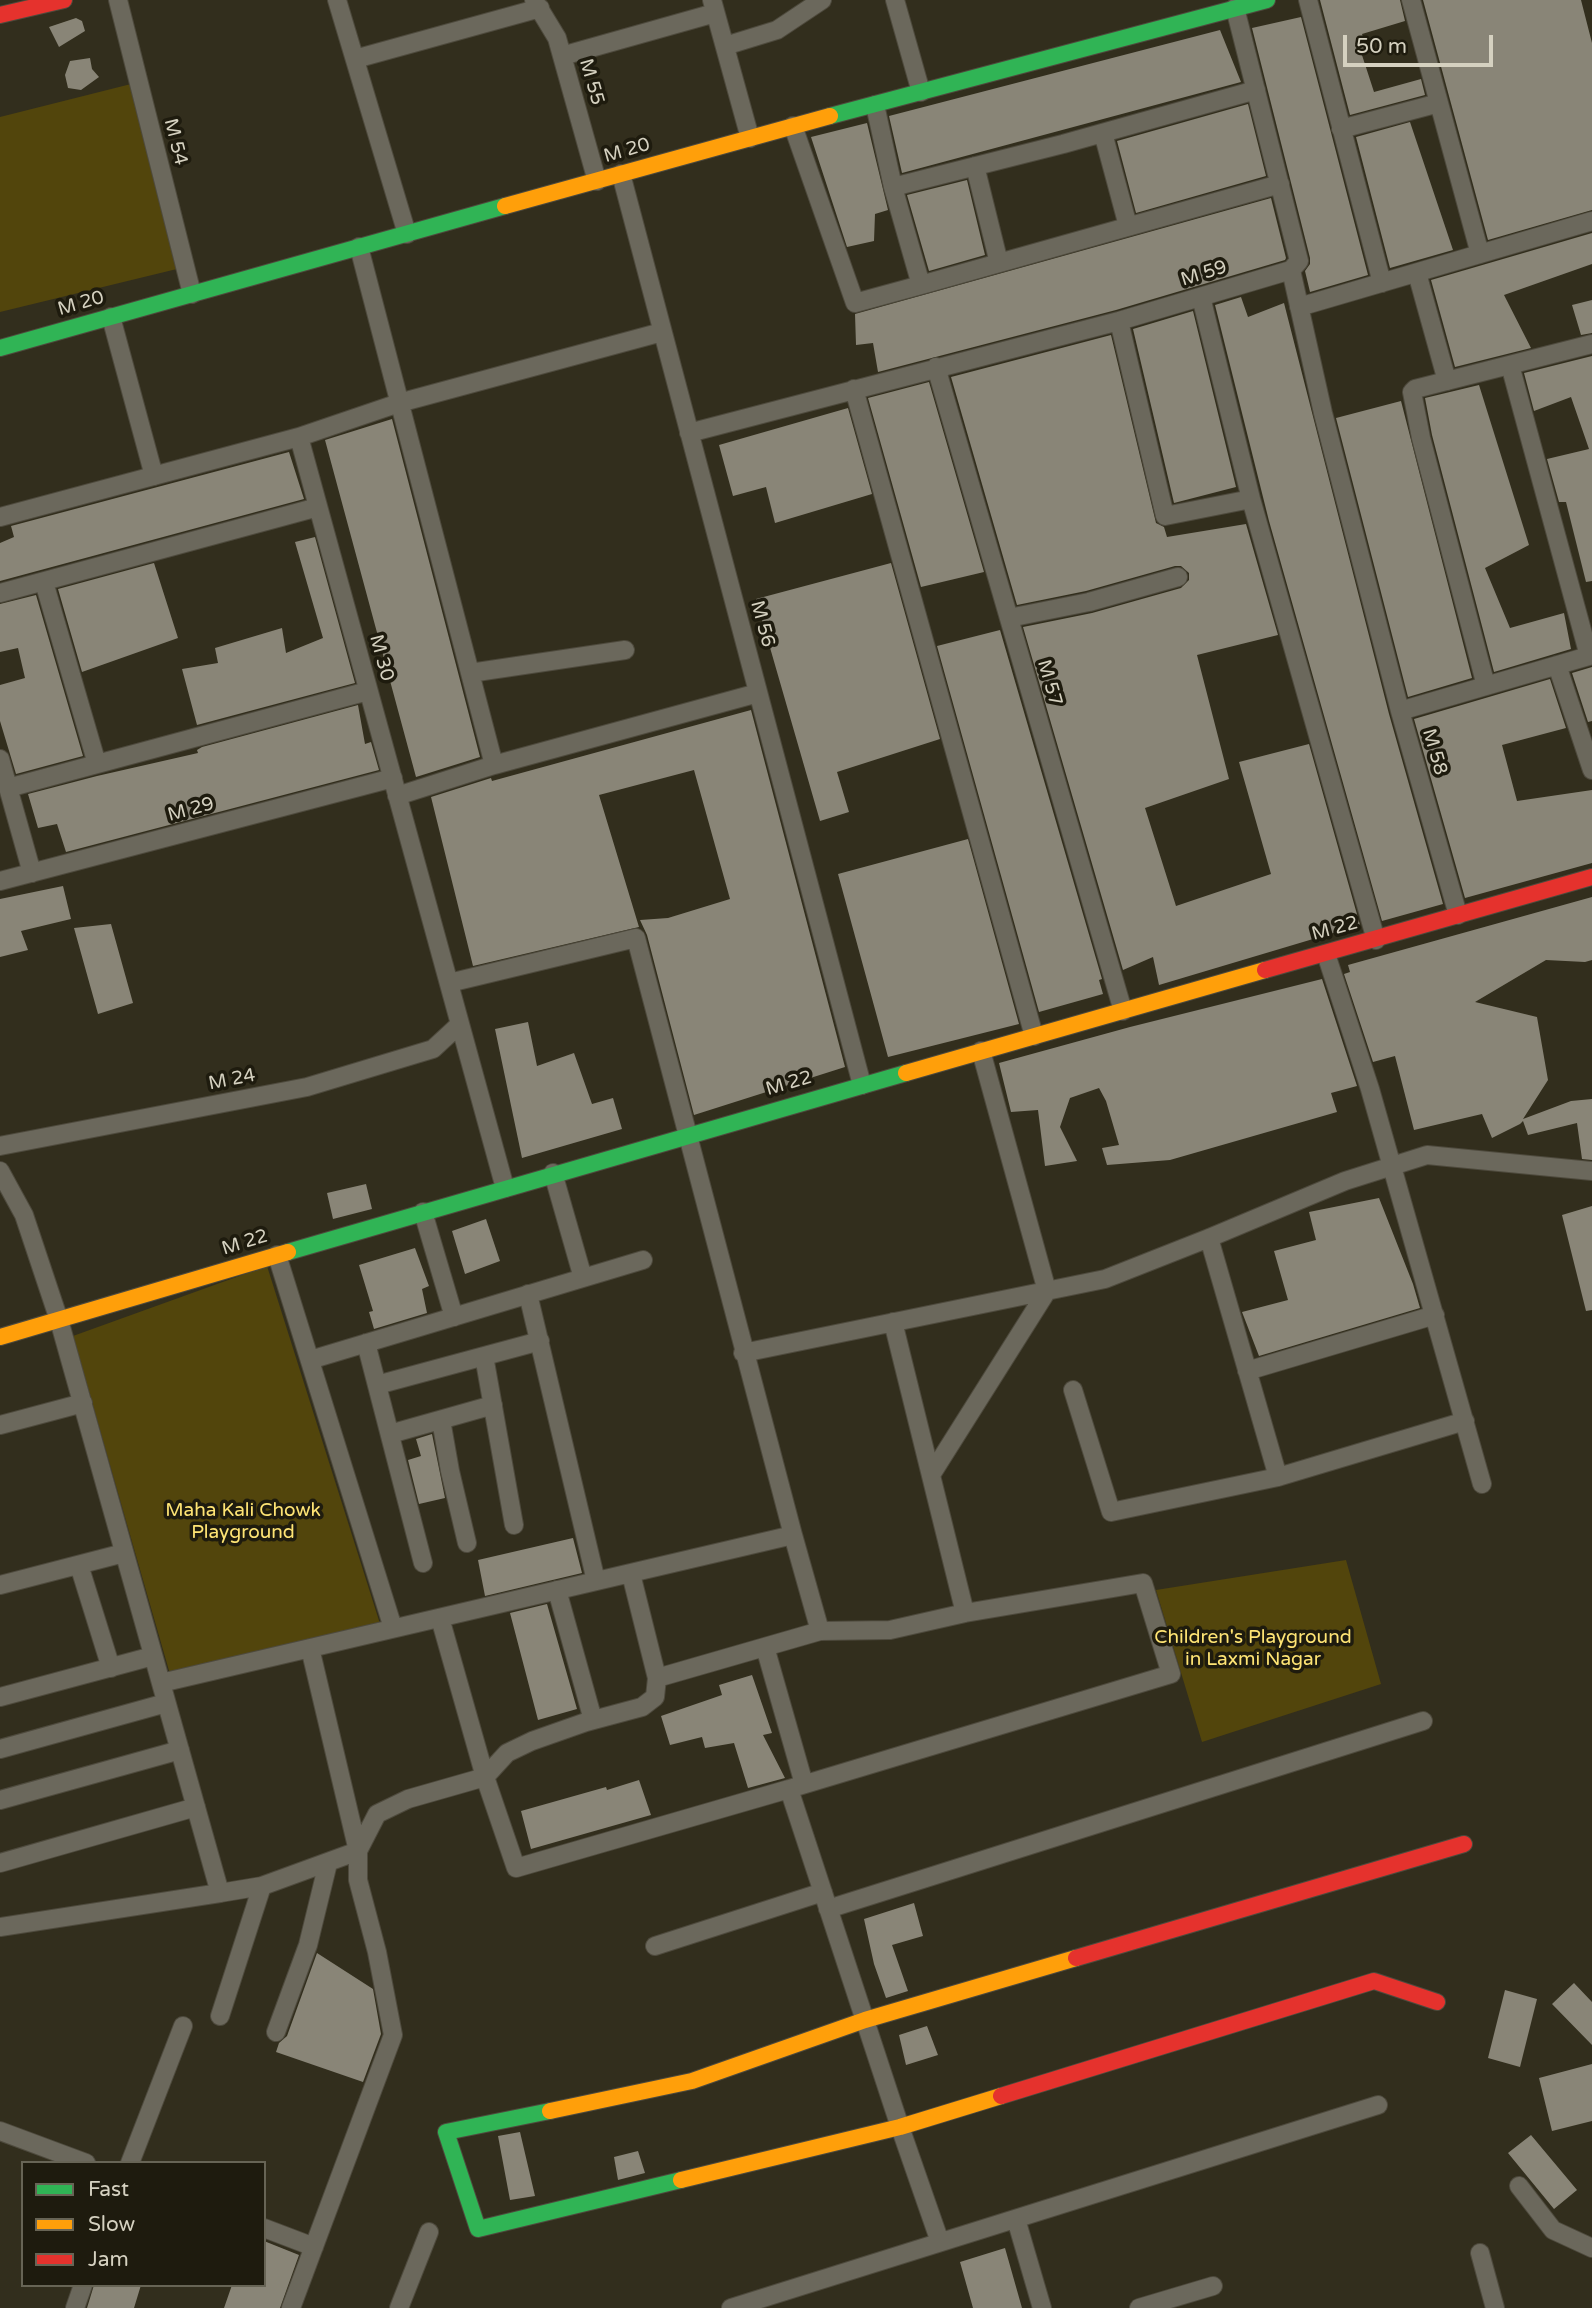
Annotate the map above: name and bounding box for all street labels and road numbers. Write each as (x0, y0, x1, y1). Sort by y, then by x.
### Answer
street label: M 55 (574, 56, 608, 108)
street label: M 54 (158, 116, 192, 168)
street label: M 20 (601, 134, 653, 168)
street label: M 59 (1178, 256, 1230, 292)
street label: M 20 (55, 287, 107, 321)
street label: M 56 (745, 598, 779, 650)
street label: M 30 (364, 632, 398, 684)
street label: M 57 (1032, 657, 1066, 709)
street label: M 58 (1417, 726, 1451, 778)
street label: M 29 (165, 793, 217, 827)
street label: M 22 (1309, 912, 1361, 946)
street label: M 24 (207, 1064, 257, 1096)
street label: M 22 (763, 1067, 815, 1101)
street label: M 22 (219, 1225, 271, 1261)

